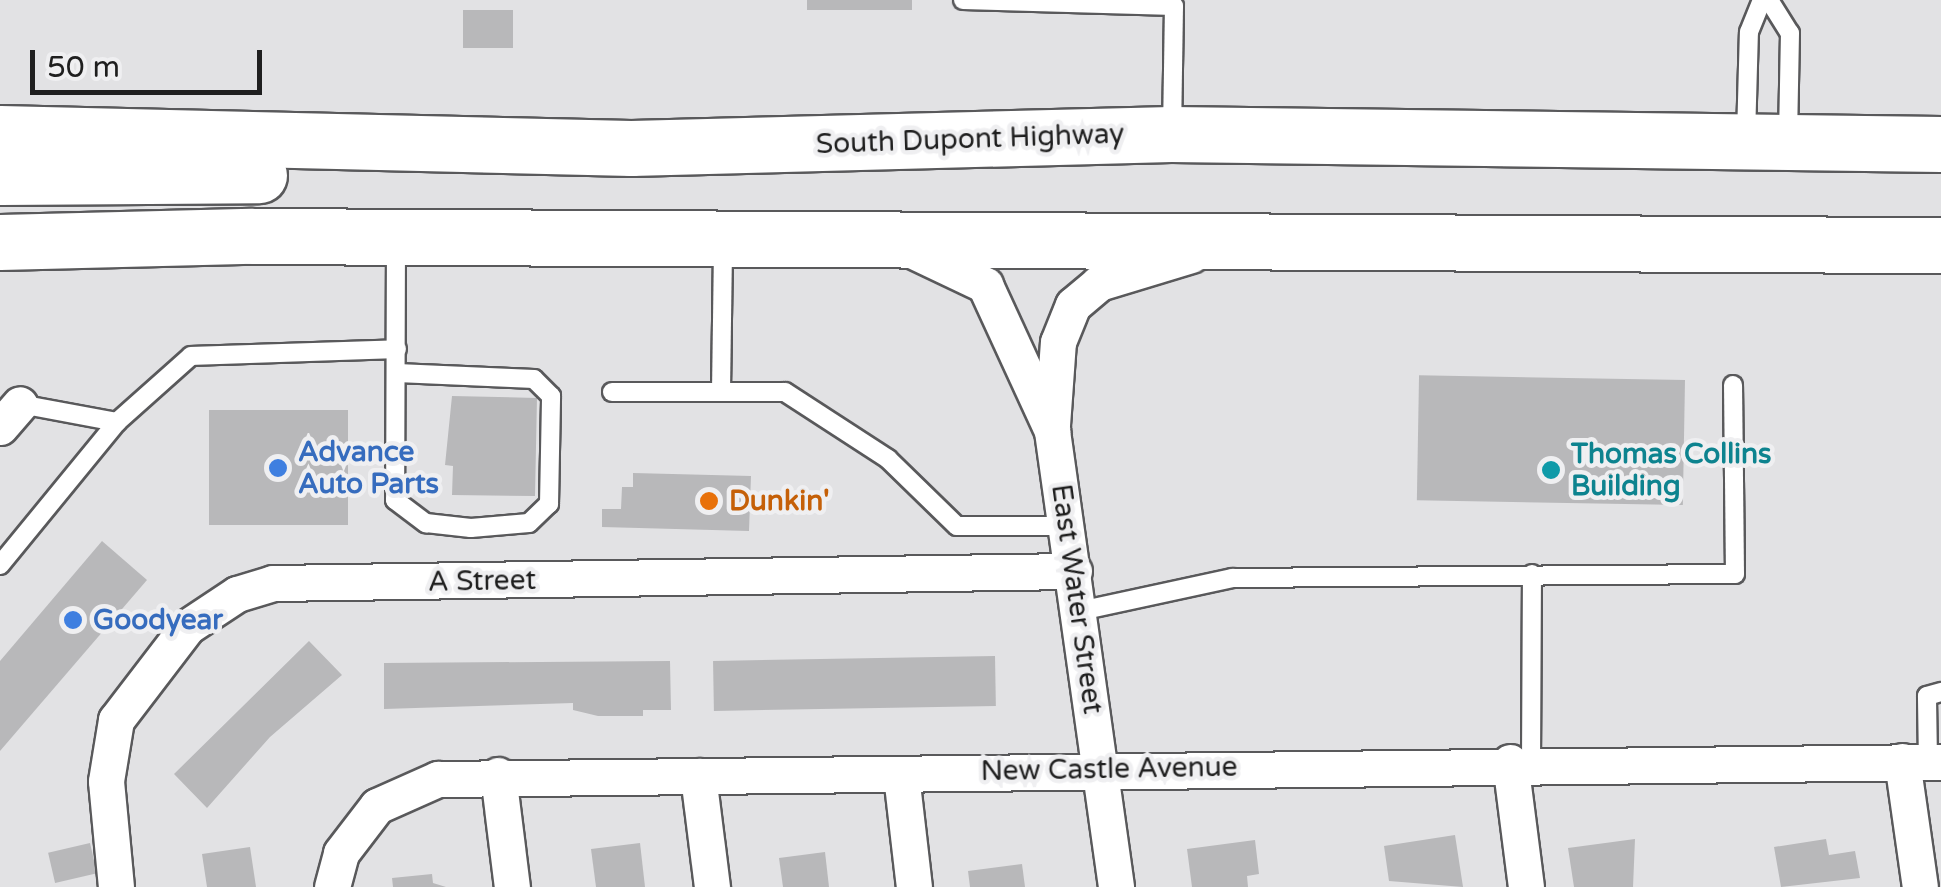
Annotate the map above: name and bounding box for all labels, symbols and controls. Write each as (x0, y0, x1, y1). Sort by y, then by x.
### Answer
scale bar (35, 30, 268, 92)
text: 50 m (47, 49, 120, 86)
street label: South Dupont Highway (815, 117, 1125, 161)
place label: Advance Auto Parts (298, 435, 439, 501)
place label: Thomas Collins Building (1571, 437, 1772, 503)
marker: Advance Auto Parts (267, 457, 289, 479)
marker: Thomas Collins Building (1540, 459, 1562, 481)
street label: East Water Street (1044, 482, 1110, 716)
place label: Dunkin' (729, 484, 829, 518)
marker: Dunkin' (698, 490, 720, 512)
street label: A Street (428, 563, 536, 599)
place label: Goodyear (93, 603, 223, 637)
marker: Goodyear (62, 609, 84, 631)
street label: New Castle Avenue (980, 750, 1238, 788)

